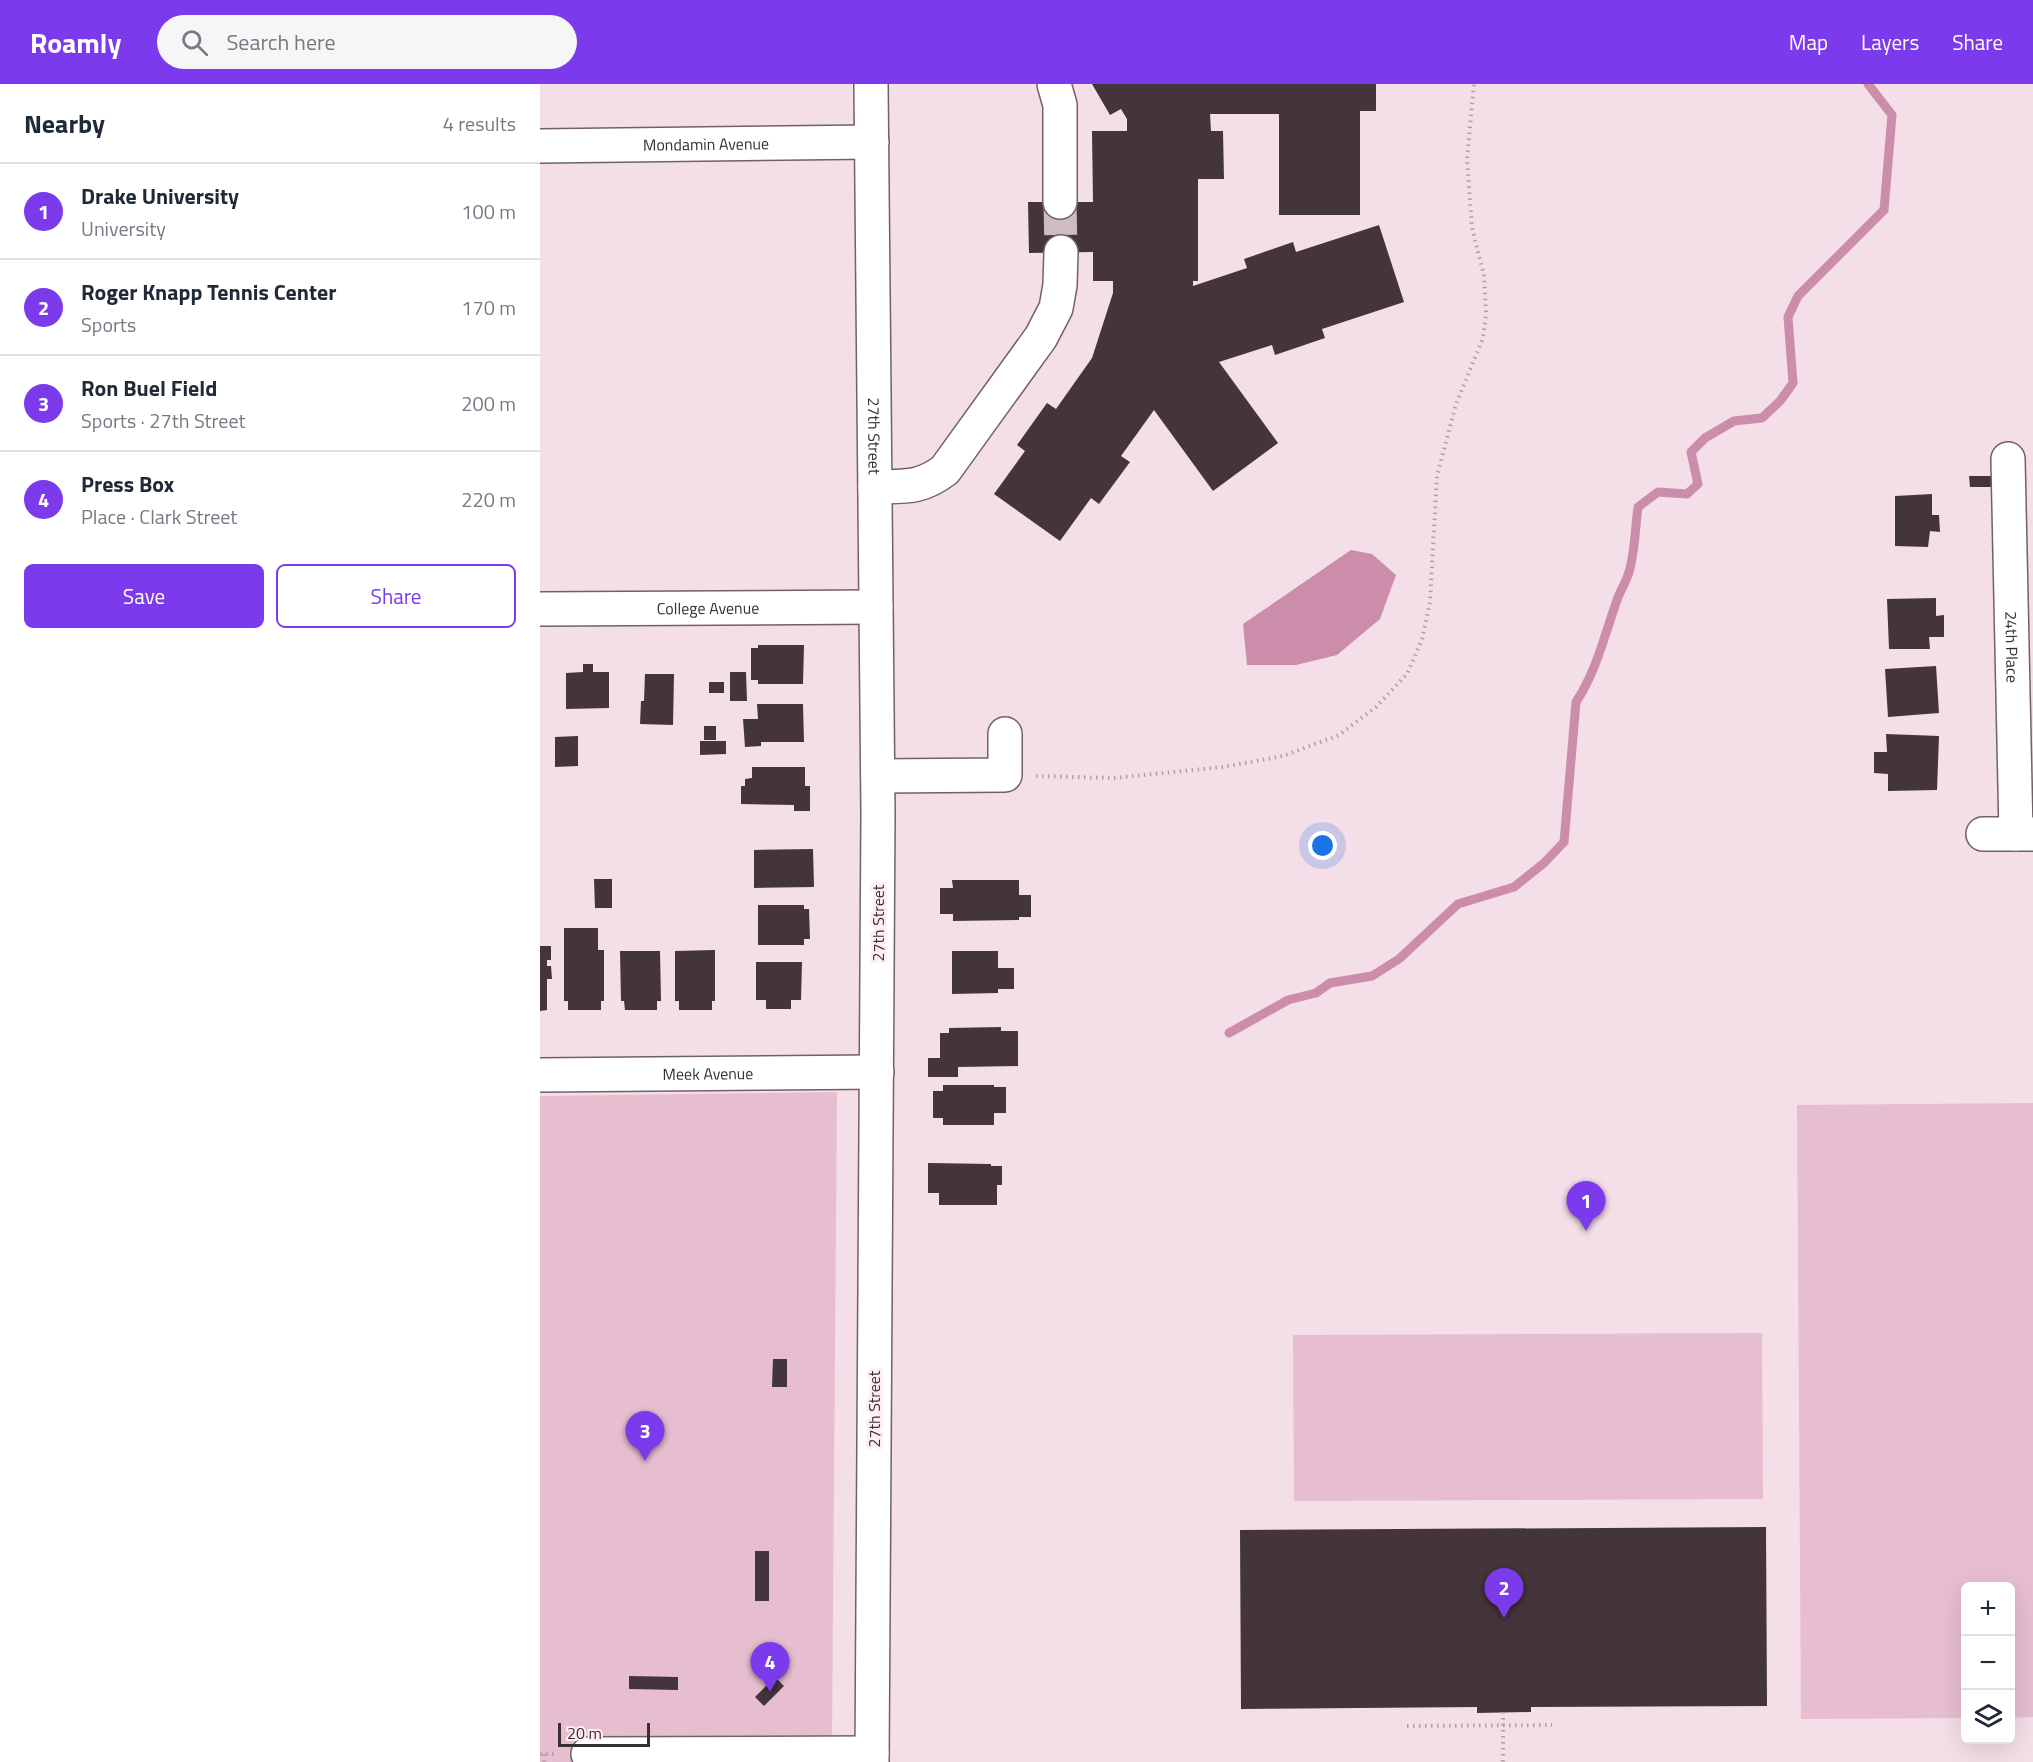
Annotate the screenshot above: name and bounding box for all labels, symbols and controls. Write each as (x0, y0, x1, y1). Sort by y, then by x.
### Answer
search box (157, 15, 577, 69)
text: Roamly (30, 21, 121, 64)
text: Search here (226, 25, 336, 59)
icon: search (178, 26, 211, 59)
text: Map (1789, 26, 1828, 58)
text: Layers (1861, 26, 1919, 58)
text: Share (1952, 26, 2003, 58)
text: Nearby (24, 104, 105, 143)
text: 4 results (443, 108, 516, 139)
street label: Mondamin Avenue (643, 131, 769, 157)
text: Drake University (81, 179, 239, 213)
text: 1 (38, 196, 49, 227)
text: 100 m (461, 196, 516, 227)
text: University (81, 213, 166, 244)
text: Roger Knapp Tennis Center (81, 275, 336, 309)
text: 2 (38, 292, 49, 323)
text: 170 m (461, 292, 516, 323)
text: Sports (81, 309, 136, 340)
text: Ron Buel Field (81, 371, 217, 405)
text: 3 (38, 388, 49, 419)
text: 200 m (461, 388, 516, 419)
street label: 27th Street (862, 397, 887, 475)
text: Sports · 27th Street (81, 405, 245, 436)
text: Press Box (81, 467, 174, 501)
text: 4 (38, 484, 49, 515)
text: 220 m (461, 484, 516, 515)
text: Place · Clark Street (81, 501, 237, 532)
button: Save (24, 564, 264, 628)
button: Share (276, 564, 516, 628)
street label: College Avenue (657, 596, 759, 620)
street label: 24th Place (1999, 611, 2025, 683)
your location (1308, 831, 1337, 860)
street label: 27th Street (866, 884, 890, 961)
street label: Meek Avenue (662, 1061, 754, 1086)
pin: 1 (1566, 1182, 1606, 1231)
street label: 27th Street (862, 1370, 886, 1447)
pin: 3 (626, 1412, 664, 1461)
pin: 2 (1484, 1568, 1524, 1618)
map controls (1961, 1582, 2015, 1744)
button: + (1961, 1582, 2015, 1636)
button: − (1961, 1636, 2015, 1690)
pin: 4 (750, 1642, 790, 1692)
button: layers (1961, 1690, 2015, 1744)
scale bar (558, 1720, 650, 1748)
text: 20 m (567, 1721, 602, 1745)

